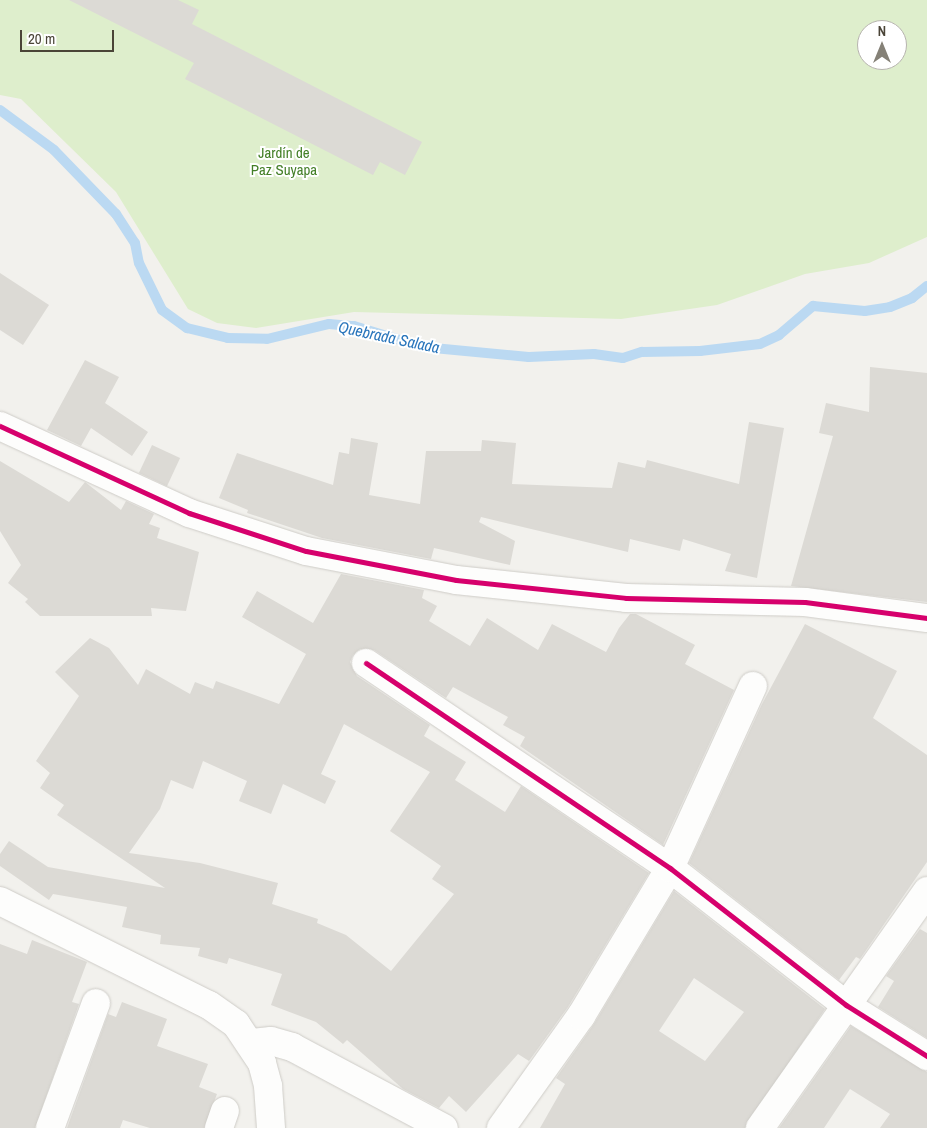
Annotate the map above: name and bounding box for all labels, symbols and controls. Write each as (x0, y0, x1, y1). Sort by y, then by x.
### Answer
scale bar (22, 20, 116, 52)
north arrow (857, 20, 907, 70)
text: N (878, 22, 886, 40)
text: 20 m (28, 28, 55, 49)
park label: Jardín de Paz Suyapa (251, 143, 317, 178)
water label: Quebrada Salada (337, 317, 441, 357)

